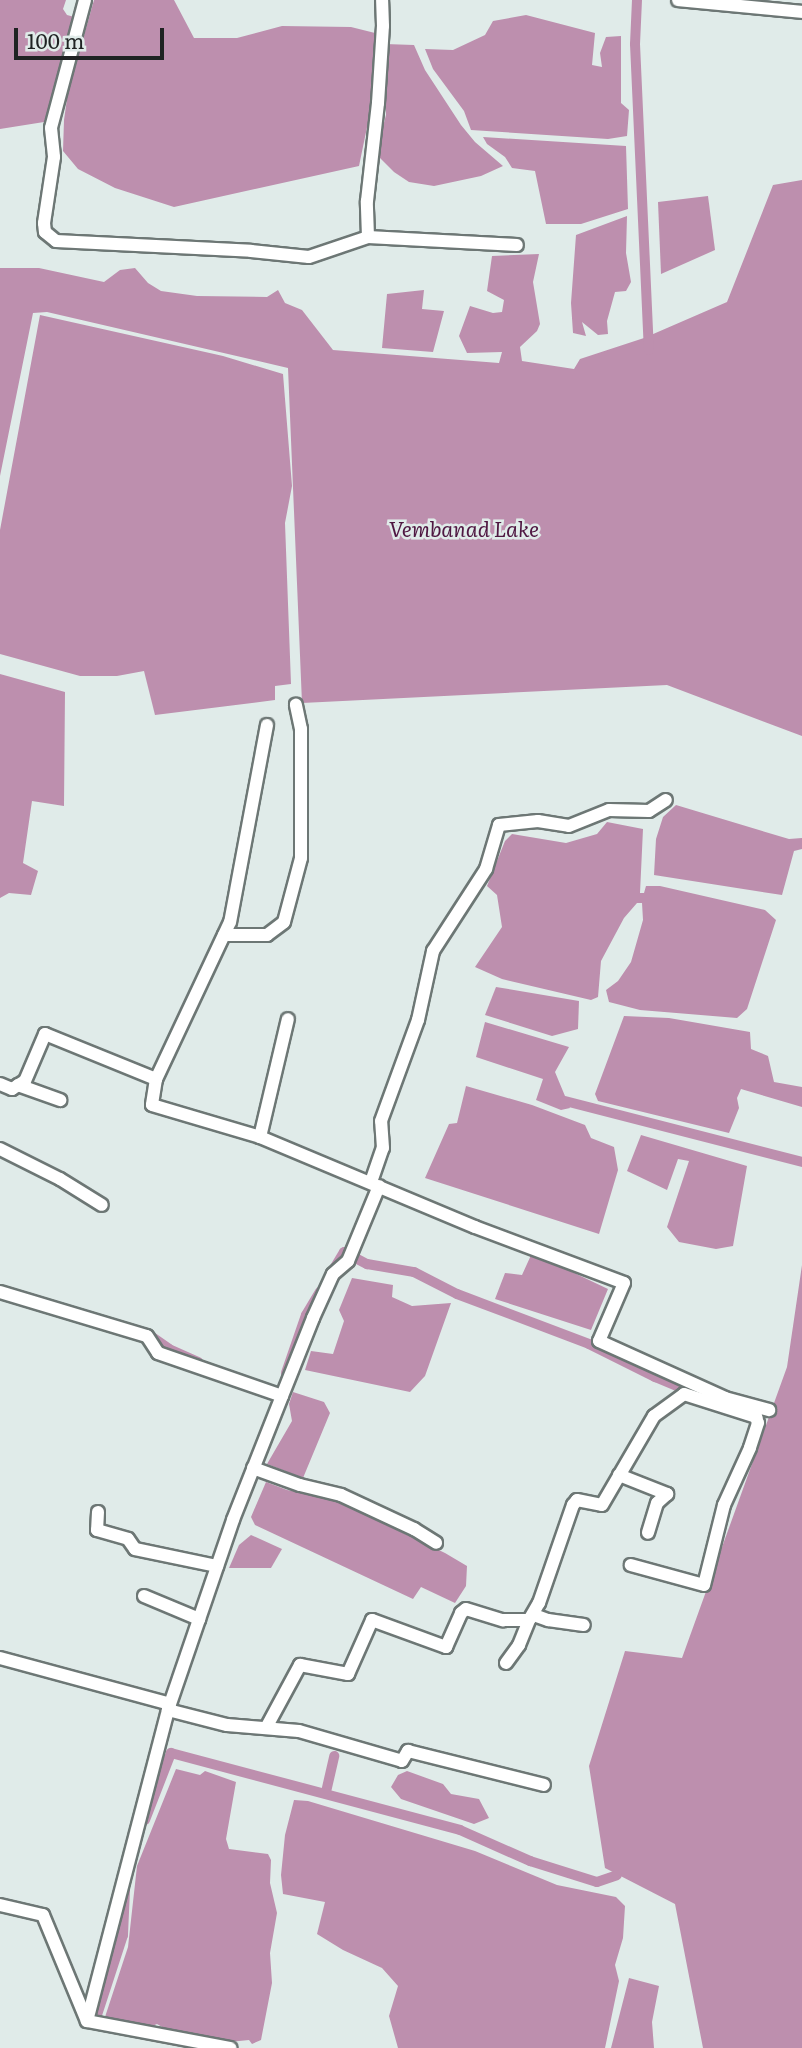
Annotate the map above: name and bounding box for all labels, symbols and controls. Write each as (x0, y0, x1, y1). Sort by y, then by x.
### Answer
scale bar (18, 14, 168, 58)
text: 100 m (27, 24, 84, 55)
water label: Vembanad Lake (389, 515, 539, 541)

